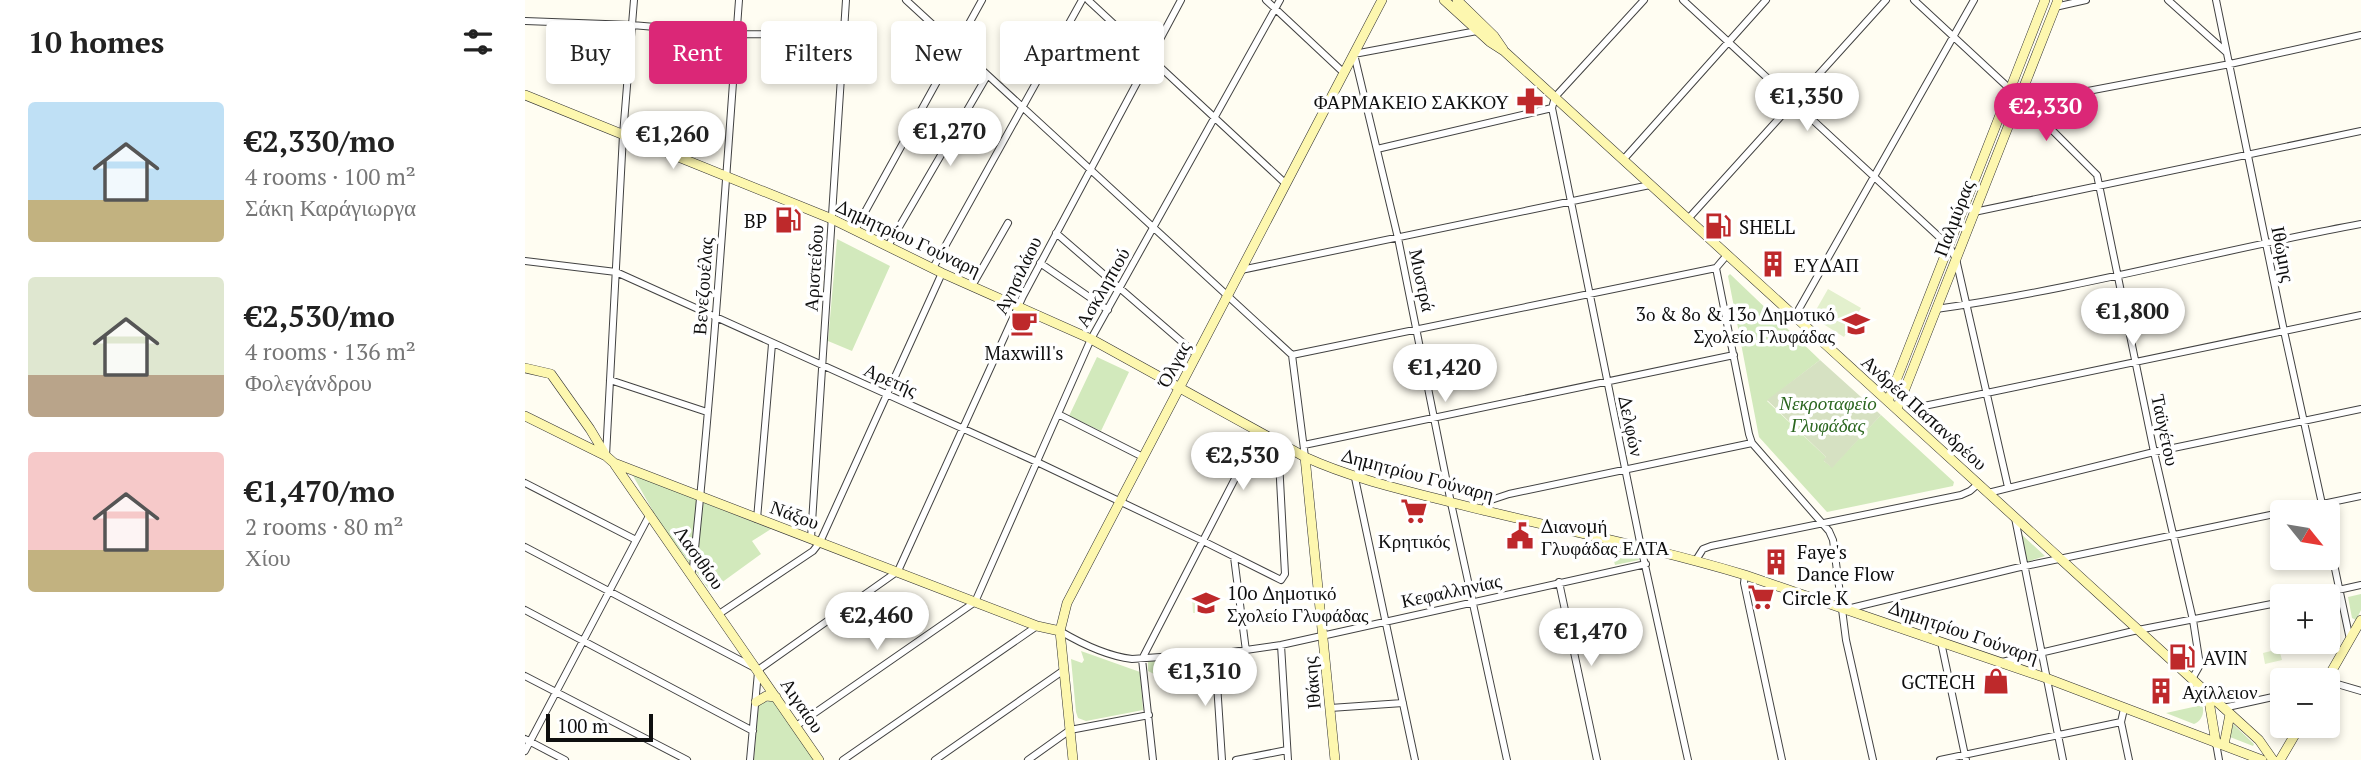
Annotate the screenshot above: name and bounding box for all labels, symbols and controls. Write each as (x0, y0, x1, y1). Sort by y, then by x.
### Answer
chip: Buy (546, 21, 635, 84)
chip: Rent (649, 21, 747, 84)
chip: Filters (761, 21, 877, 84)
chip: New (891, 21, 986, 84)
chip: Apartment (1000, 21, 1164, 84)
text: 10 homes (28, 22, 164, 62)
icon: filters (459, 23, 497, 61)
pin: €1,350 (1750, 74, 1864, 133)
text: €1,350 (1771, 80, 1843, 111)
pin: €2,330 (1989, 83, 2103, 143)
pharmacy icon: ΦΑΡΜΑΚΕΙΟ ΣΑΚΚΟΥ (1515, 86, 1545, 116)
place label: ΦΑΡΜΑΚΕΙΟ ΣΑΚΚΟΥ (1314, 89, 1509, 114)
text: €2,330 (2010, 90, 2082, 121)
pin: €1,270 (893, 108, 1007, 168)
pin: €1,260 (616, 111, 730, 171)
text: €1,270 (914, 115, 986, 146)
text: €1,260 (637, 118, 709, 149)
text: €2,330/mo (245, 121, 395, 161)
icon: home (84, 130, 168, 214)
text: 4 rooms · 100 m² (245, 161, 416, 192)
street label: Παλμύρας (1927, 176, 1979, 260)
text: Σάκη Καράγιωργα (245, 192, 416, 223)
street label: Δημητρίου Γούναρη (833, 193, 985, 281)
fuel station icon: BP (773, 205, 803, 235)
place label: BP (744, 208, 767, 233)
fuel station icon: SHELL (1703, 211, 1733, 241)
place label: SHELL (1739, 214, 1796, 239)
street label: Αριστείδου (797, 224, 829, 312)
street label: Ιθώμης (2266, 224, 2302, 284)
street label: Αγησιλάου (987, 232, 1047, 318)
street label: Βενεζουέλας (686, 236, 718, 336)
street label: Ασκληπιού (1069, 243, 1135, 331)
street label: Μυστρά (1404, 246, 1442, 314)
building icon: ΕΥΔΑΠ (1758, 249, 1788, 279)
place label: ΕΥΔΑΠ (1794, 252, 1859, 277)
pin: €1,800 (2076, 288, 2190, 348)
text: €1,800 (2097, 295, 2169, 326)
text: €2,530/mo (245, 296, 395, 336)
place label: 3ο & 8ο & 13ο Δημοτικό Σχολείο Γλυφάδας (1636, 301, 1835, 348)
icon: home (84, 305, 168, 389)
cafe icon: Maxwill's (1009, 308, 1039, 338)
school or university icon: 3ο & 8ο & 13ο Δημοτικό Σχολείο Γλυφάδας (1841, 309, 1871, 339)
text: 4 rooms · 136 m² (245, 336, 416, 367)
street label: Όλγας (1150, 336, 1196, 392)
place label: Maxwill's (985, 340, 1063, 365)
pin: €1,420 (1388, 344, 1502, 404)
street label: Ανδρέα Παπανδρέου (1857, 349, 1993, 475)
text: €1,420 (1409, 351, 1481, 382)
street label: Αρετής (860, 356, 922, 402)
text: Φολεγάνδρου (245, 367, 372, 398)
park label: Νεκροταφείο Γλυφάδας (1778, 390, 1877, 437)
street label: Ταϋγέτου (2146, 392, 2186, 468)
street label: Δελφών (1613, 393, 1651, 459)
pin: €2,530 (1186, 433, 1300, 492)
text: €2,530 (1207, 439, 1279, 470)
street label: Δημητρίου Γούναρη (1339, 442, 1497, 506)
text: €1,470/mo (245, 471, 395, 511)
icon: home (84, 480, 168, 564)
street label: Νάξου (767, 494, 823, 534)
supermarket icon: Κρητικός (1399, 496, 1429, 526)
north arrow (2270, 500, 2340, 570)
map controls (2270, 500, 2340, 738)
text: 2 rooms · 80 m² (245, 511, 404, 542)
place label: Διανομή Γλυφάδας ΕΛΤΑ (1541, 513, 1670, 560)
street label: Λασιθίου (669, 520, 731, 594)
public building icon: Διανομή Γλυφάδας ΕΛΤΑ (1505, 521, 1535, 551)
place label: Κρητικός (1378, 528, 1451, 553)
place label: Faye's Dance Flow (1797, 539, 1895, 586)
text: Χίου (245, 542, 291, 573)
building icon: Faye's Dance Flow (1761, 547, 1791, 577)
street label: Κεφαλληνίας (1399, 567, 1504, 613)
place label: 10o Δημοτικό Σχολείο Γλυφάδας (1227, 580, 1369, 627)
supermarket icon: Circle K (1746, 582, 1776, 612)
button: + (2270, 584, 2340, 654)
place label: Circle K (1782, 585, 1849, 610)
school or university icon: 10o Δημοτικό Σχολείο Γλυφάδας (1191, 588, 1221, 618)
pin: €2,460 (820, 592, 934, 652)
street label: Δημητρίου Γούναρη (1886, 594, 2042, 668)
text: €2,460 (841, 599, 913, 630)
pin: €1,470 (1534, 608, 1648, 668)
text: €1,470 (1555, 615, 1627, 646)
fuel station icon: AVIN (2167, 642, 2197, 672)
place label: AVIN (2203, 645, 2248, 670)
pin: €1,310 (1148, 648, 1262, 708)
text: €1,310 (1169, 655, 1241, 686)
street label: Ιθάκης (1296, 655, 1326, 710)
shop icon: GCTECH (1981, 666, 2011, 696)
button: − (2270, 668, 2340, 738)
place label: GCTECH (1901, 669, 1975, 694)
street label: Αιγαίου (776, 673, 830, 737)
building icon: Αχίλλειον (2146, 676, 2176, 706)
place label: Αχίλλειον (2182, 679, 2258, 704)
scale bar (546, 711, 653, 743)
text: 100 m (557, 713, 608, 738)

